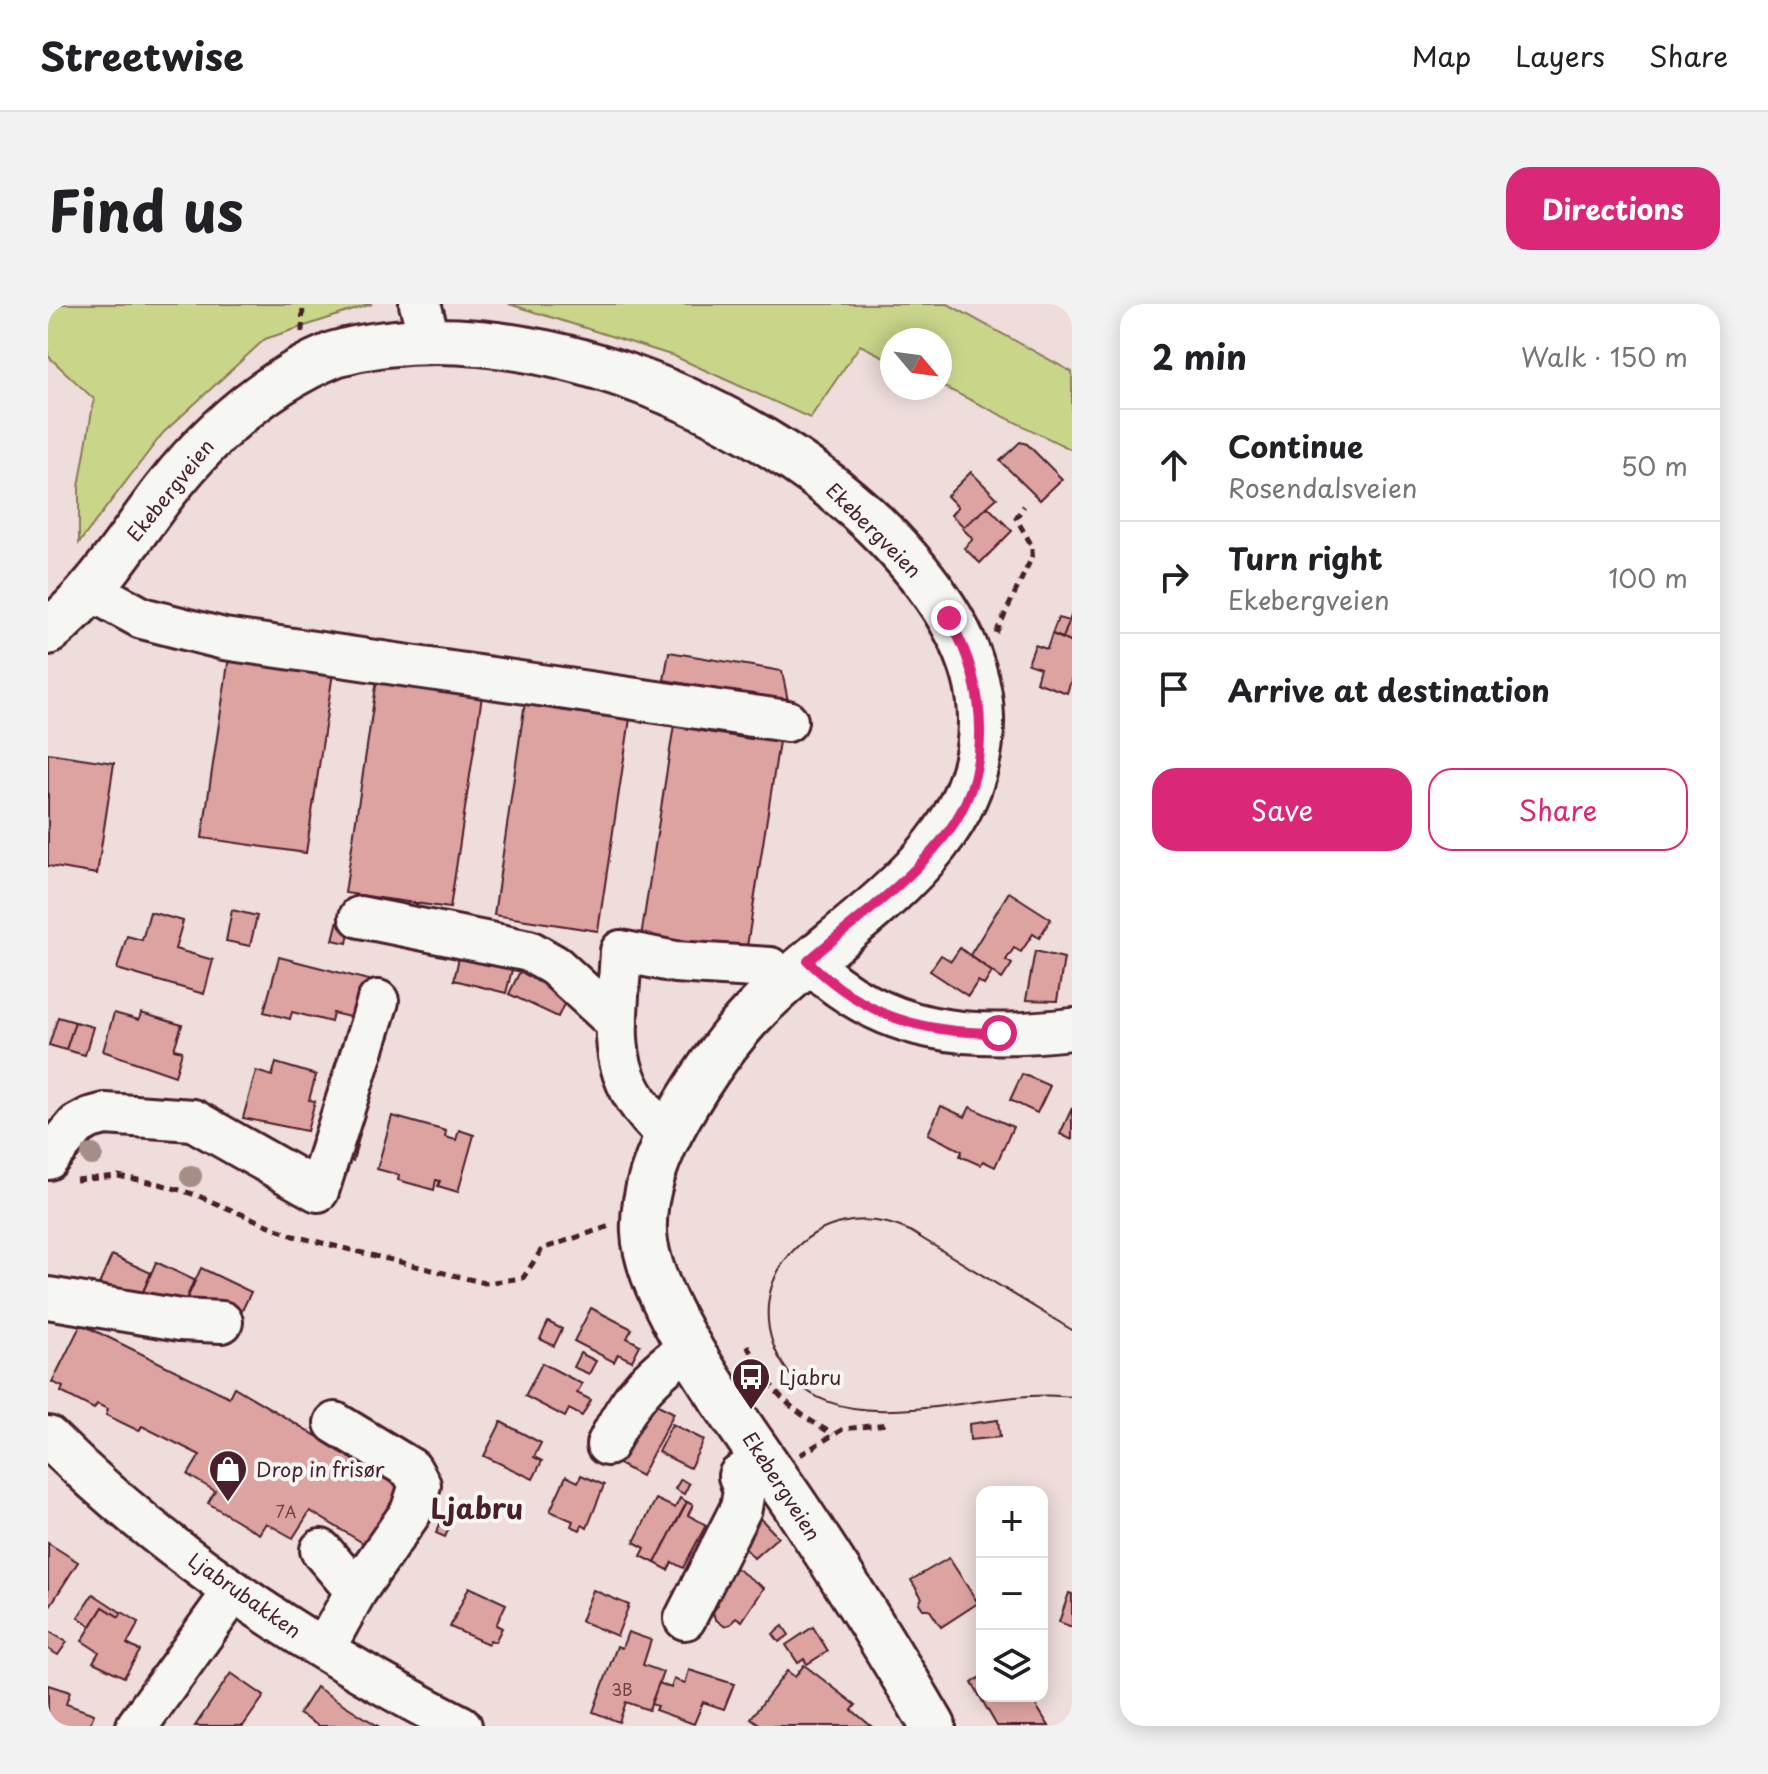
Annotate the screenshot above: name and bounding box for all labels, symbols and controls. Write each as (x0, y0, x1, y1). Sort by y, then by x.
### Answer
text: Streetwise (40, 27, 244, 84)
text: Map (1411, 34, 1471, 77)
text: Layers (1515, 34, 1605, 77)
text: Share (1649, 34, 1728, 77)
text: Find us (48, 166, 244, 251)
button: Directions (1506, 167, 1720, 250)
north arrow (880, 328, 952, 400)
text: 2 min (1152, 330, 1247, 382)
text: Walk · 150 m (1521, 337, 1688, 376)
text: Continue (1228, 423, 1363, 468)
street label: Ekebergveien (119, 432, 221, 548)
icon: ahead (1152, 443, 1196, 487)
text: 50 m (1621, 446, 1688, 485)
text: Rosendalsveien (1228, 468, 1417, 507)
street label: Ekebergveien (819, 475, 929, 585)
text: Turn right (1228, 535, 1383, 580)
icon: right (1152, 555, 1196, 599)
text: 100 m (1608, 558, 1688, 597)
text: Ekebergveien (1228, 580, 1390, 619)
route end (931, 600, 967, 636)
icon: arrive (1152, 667, 1196, 711)
text: Arrive at destination (1228, 667, 1550, 712)
button: Save (1152, 768, 1412, 851)
button: Share (1428, 768, 1688, 851)
route start (981, 1015, 1017, 1051)
bus stop icon: Ljabru (730, 1356, 772, 1411)
place label: Ljabru (779, 1362, 841, 1392)
street label: Ekebergveien (736, 1426, 828, 1546)
shop icon: Drop in frisør (207, 1448, 249, 1503)
place label: Drop in frisør (256, 1454, 385, 1484)
district label: Ljabru (431, 1486, 523, 1529)
map controls (976, 1486, 1048, 1702)
button: + (976, 1486, 1048, 1558)
house number: 7A (276, 1499, 297, 1523)
street label: Ljabrubakken (182, 1545, 308, 1645)
button: − (976, 1558, 1048, 1630)
button: layers (976, 1630, 1048, 1702)
house number: 3B (611, 1677, 633, 1701)

